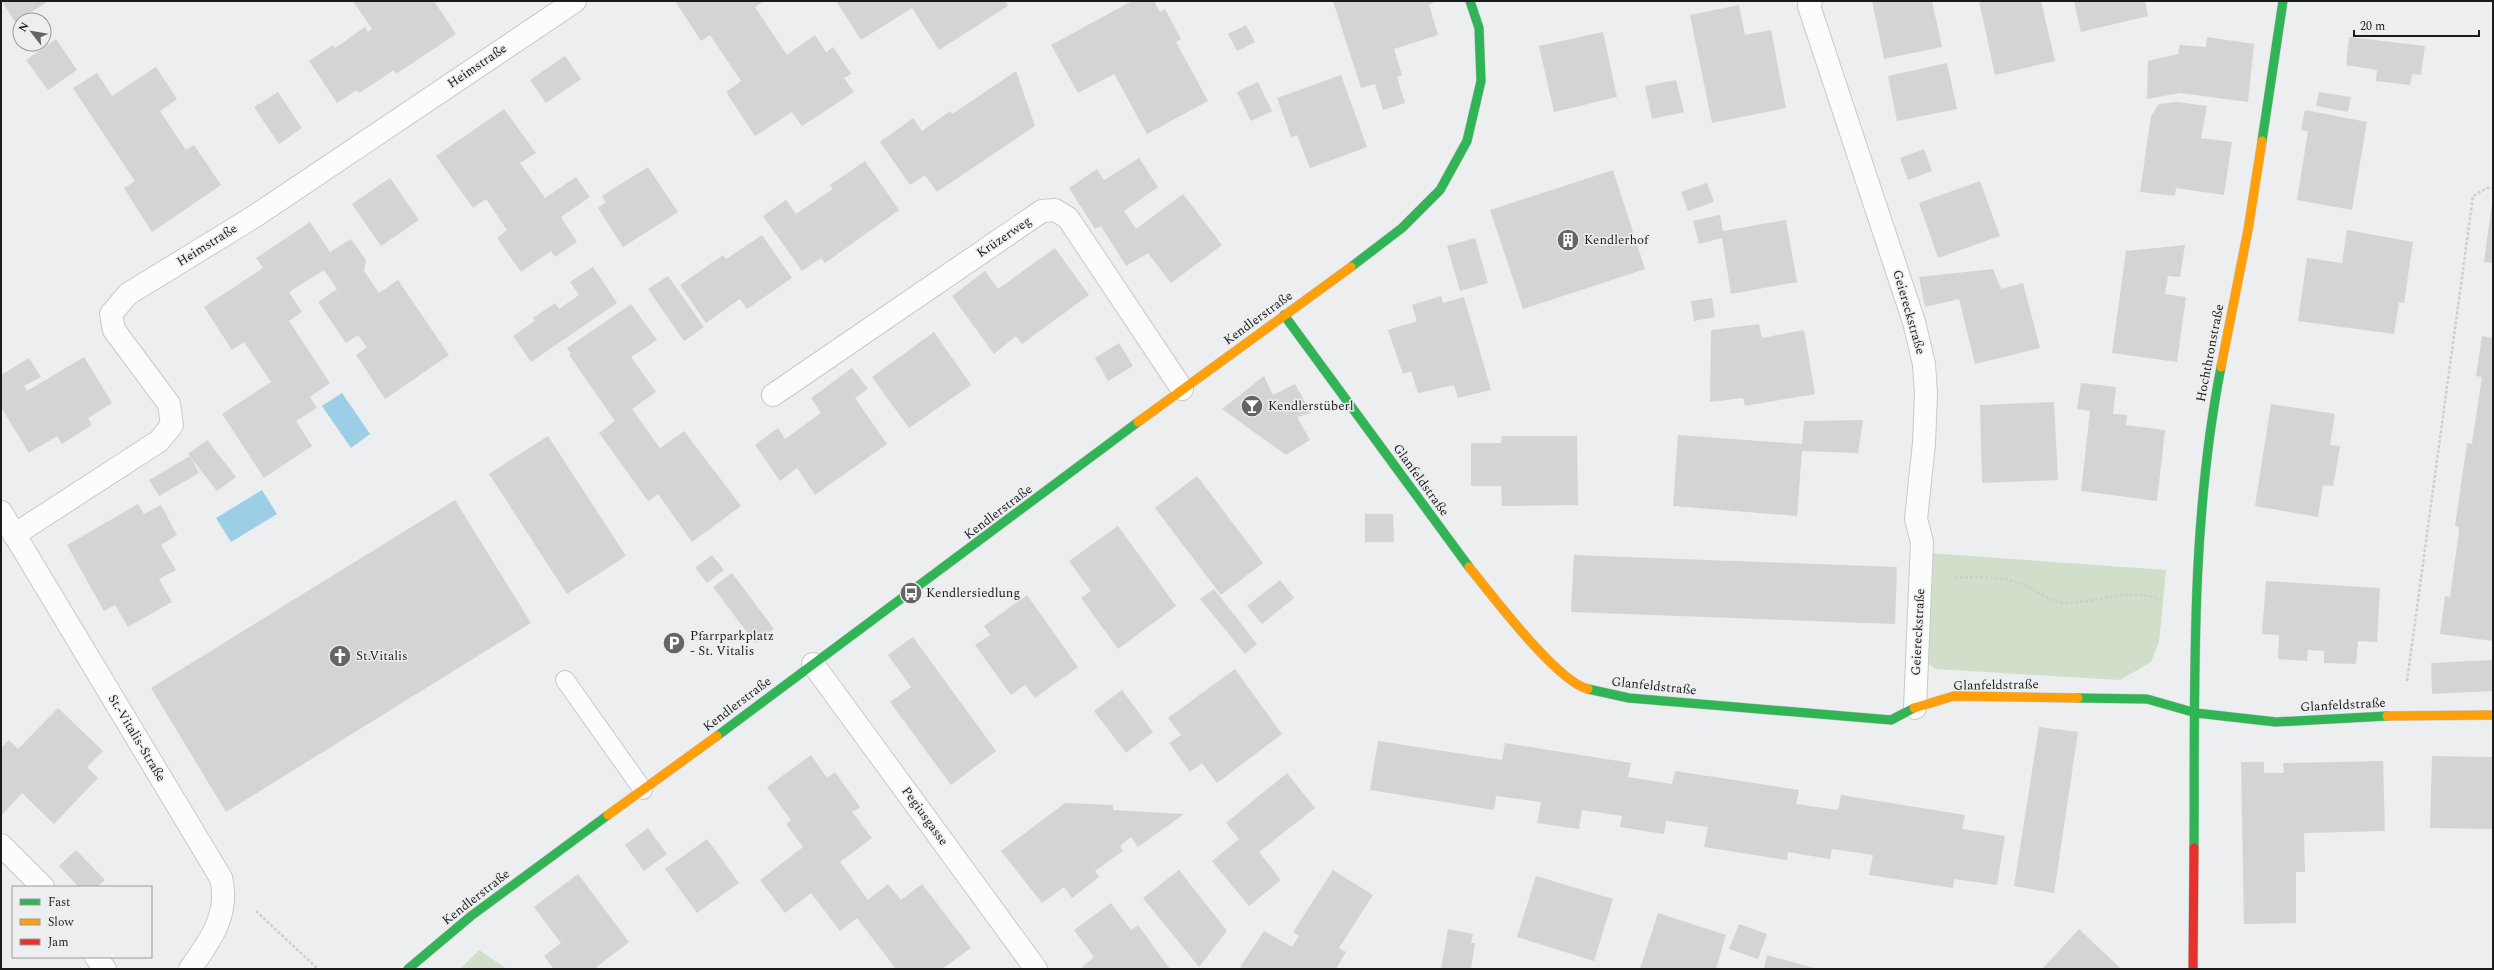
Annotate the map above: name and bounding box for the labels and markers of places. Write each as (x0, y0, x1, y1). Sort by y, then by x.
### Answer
building icon: Kendlerhof (1555, 227, 1581, 253)
place label: Kendlerhof (1584, 230, 1650, 250)
bar icon: Kendlerstüberl (1239, 393, 1265, 419)
place label: Kendlerstüberl (1268, 396, 1354, 416)
bus stop icon: Kendlersiedlung (898, 580, 924, 606)
place label: Kendlersiedlung (926, 583, 1020, 603)
place label: Pfarrparkplatz - St. Vitalis (690, 626, 774, 661)
parking icon: Pfarrparkplatz - St. Vitalis (661, 630, 687, 656)
church icon: St.Vitalis (327, 643, 353, 669)
place label: St.Vitalis (356, 646, 408, 666)

